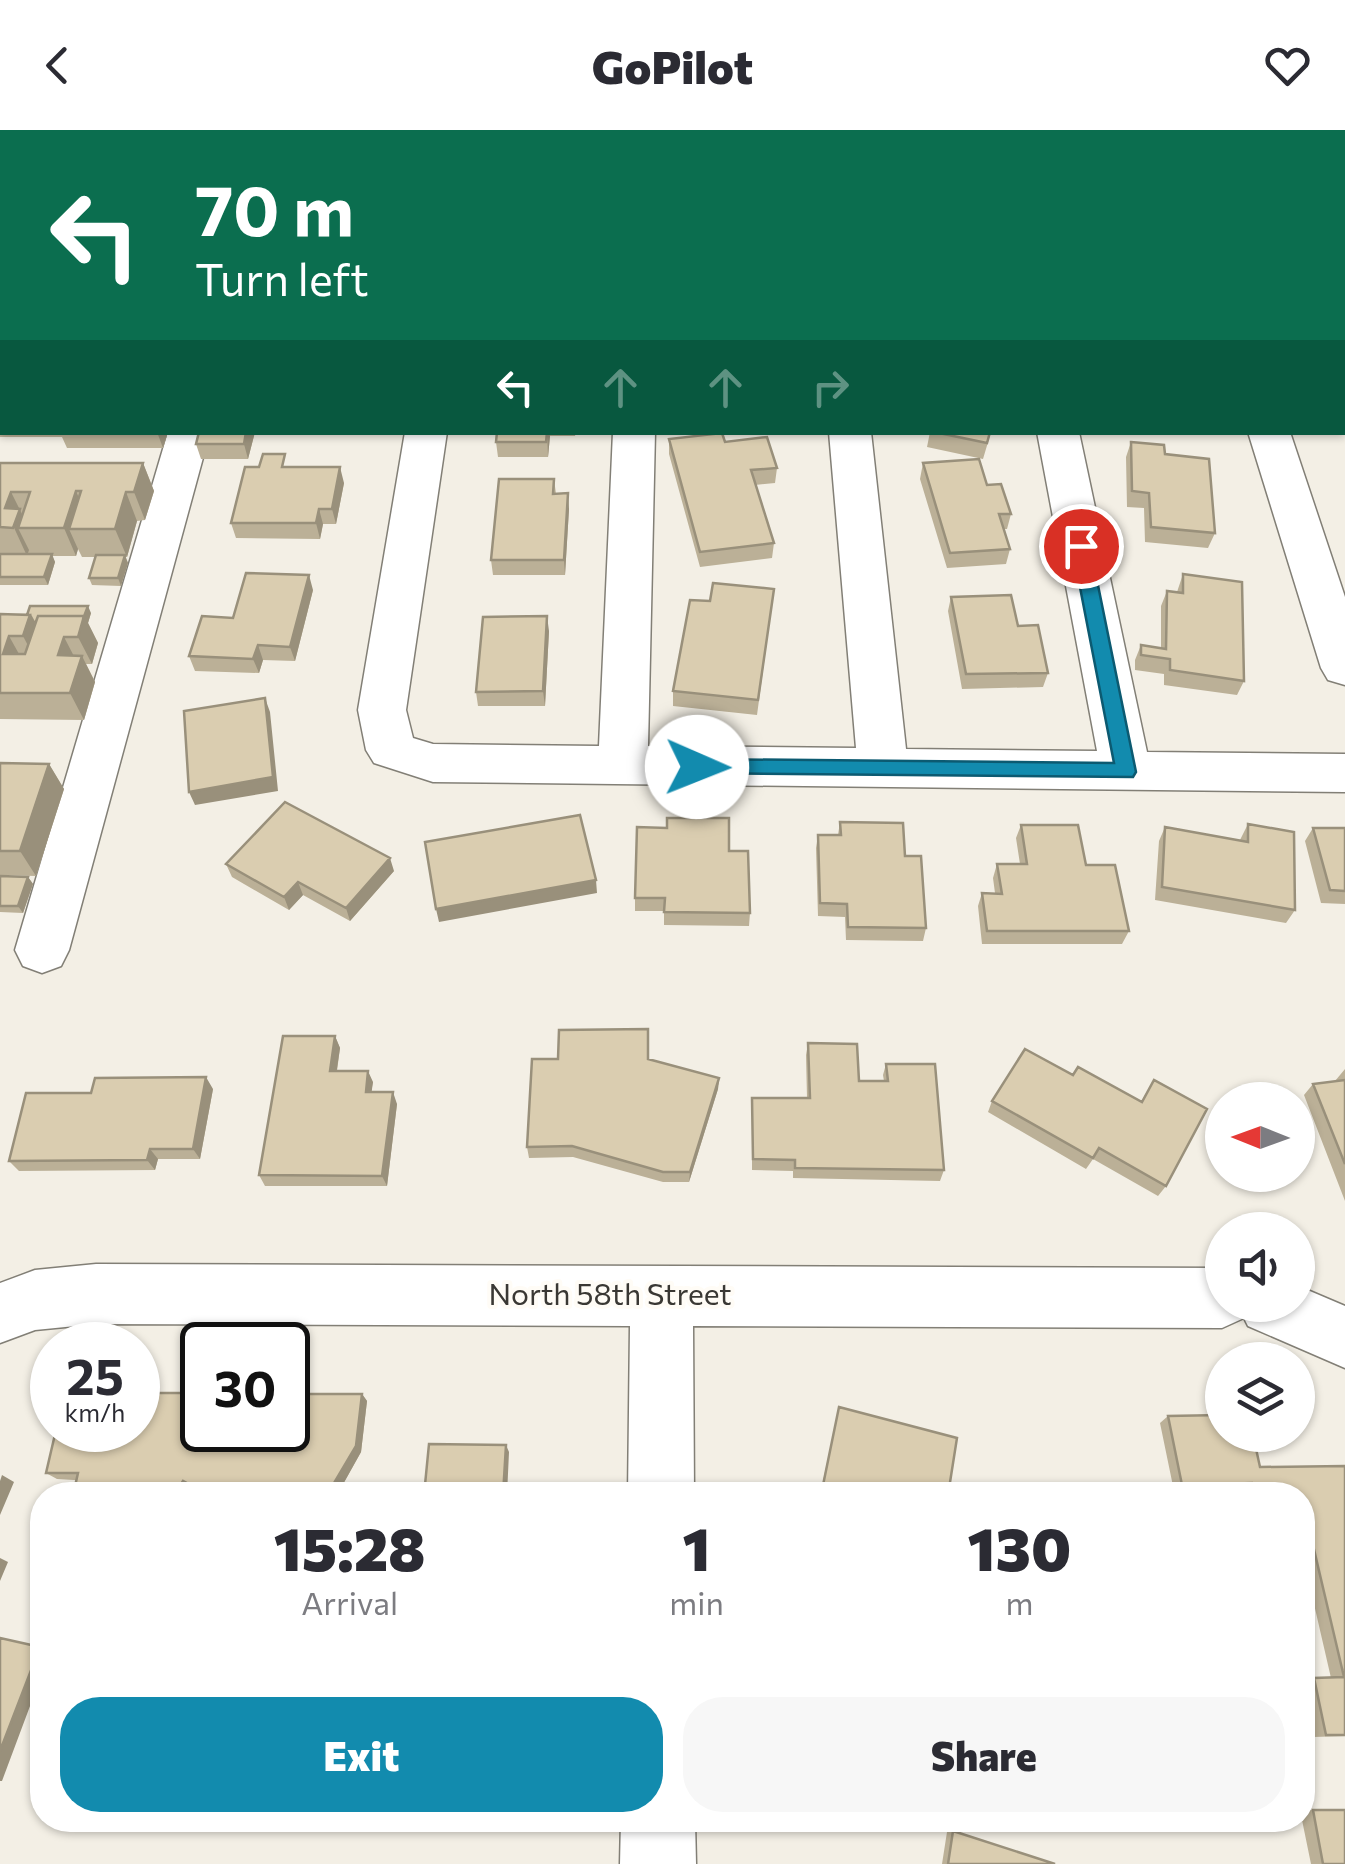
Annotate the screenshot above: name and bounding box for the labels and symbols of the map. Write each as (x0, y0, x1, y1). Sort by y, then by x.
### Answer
pin (1039, 504, 1124, 589)
position arrow (645, 715, 749, 819)
north arrow (1205, 1082, 1315, 1192)
street label: North 58th Street (488, 1274, 732, 1311)
speed limit sign: 30 (180, 1322, 310, 1452)

